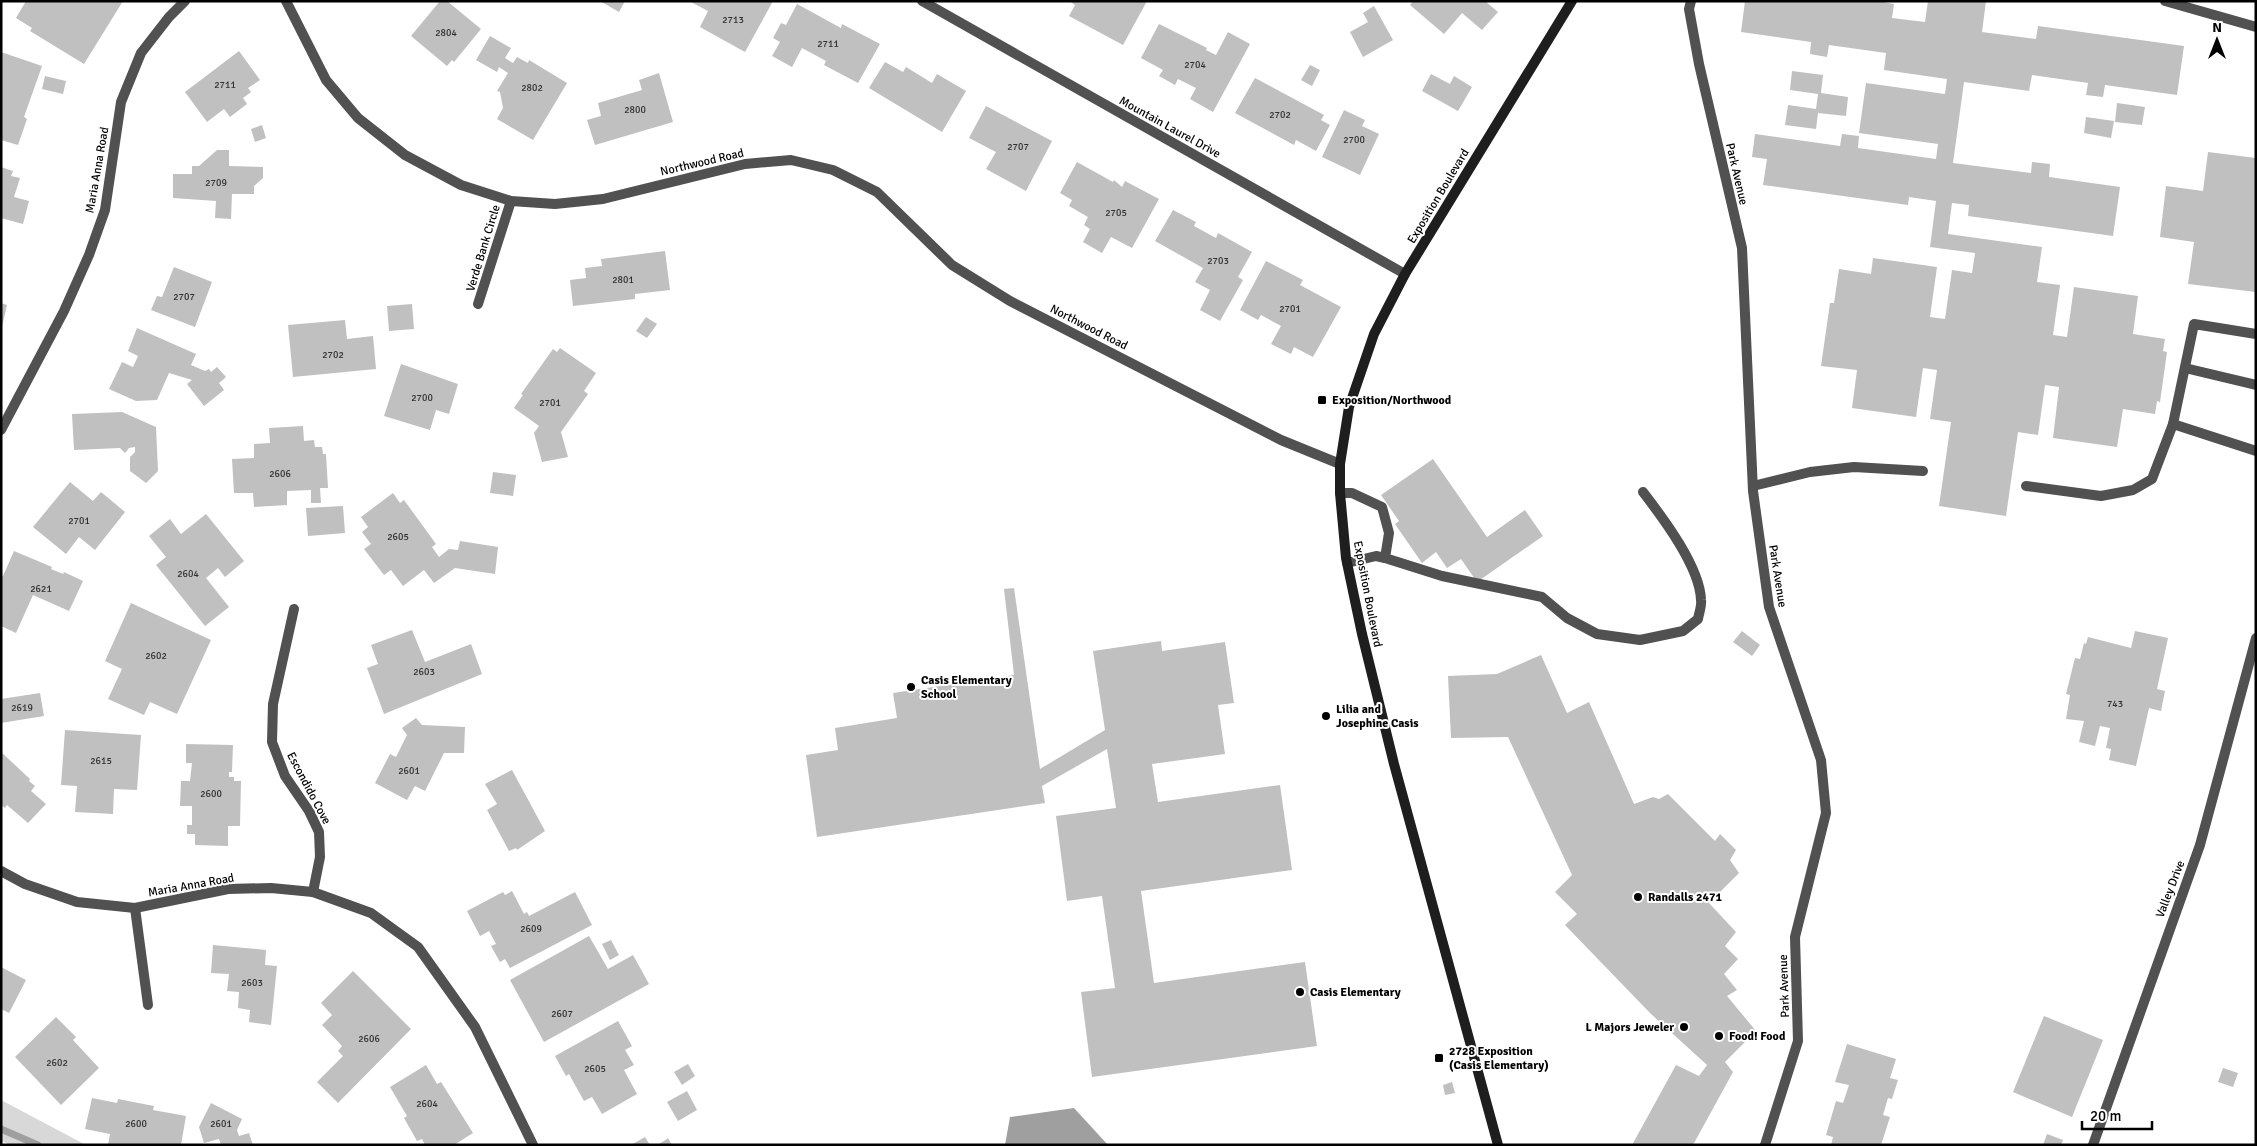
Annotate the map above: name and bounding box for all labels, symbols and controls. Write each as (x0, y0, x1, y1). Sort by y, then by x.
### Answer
house number: 2713 (722, 14, 744, 26)
north arrow (2192, 15, 2242, 65)
text: N (2212, 19, 2222, 36)
house number: 2804 (435, 27, 457, 39)
house number: 2711 (817, 38, 839, 50)
house number: 2704 (1184, 59, 1206, 71)
house number: 2711 (214, 79, 236, 91)
house number: 2802 (521, 82, 543, 94)
street label: Mountain Laurel Drive (1116, 93, 1223, 162)
house number: 2800 (624, 104, 646, 116)
house number: 2702 (1269, 109, 1291, 121)
street label: Maria Anna Road (83, 126, 112, 214)
house number: 2700 (1343, 134, 1365, 146)
house number: 2707 (1007, 141, 1029, 153)
street label: Park Avenue (1722, 142, 1751, 207)
street label: Northwood Road (659, 146, 745, 179)
street label: Exposition Boulevard (1404, 146, 1473, 246)
house number: 2709 (205, 177, 227, 189)
street label: Verde Bank Circle (463, 203, 504, 293)
house number: 2705 (1105, 207, 1127, 219)
house number: 2703 (1207, 255, 1229, 267)
house number: 2801 (612, 274, 634, 286)
house number: 2707 (173, 291, 195, 303)
street label: Northwood Road (1047, 301, 1130, 353)
house number: 2701 (1279, 303, 1301, 315)
house number: 2702 (322, 349, 344, 361)
house number: 2700 (411, 392, 433, 404)
place label: Exposition/Northwood (1332, 393, 1452, 408)
marker: Exposition/Northwood (1316, 394, 1328, 406)
house number: 2701 (539, 397, 561, 409)
house number: 2606 (269, 468, 291, 480)
house number: 2701 (68, 515, 90, 527)
house number: 2605 (387, 531, 409, 543)
street label: Exposition Boulevard (1350, 540, 1385, 648)
street label: Park Avenue (1765, 544, 1790, 608)
house number: 2604 (177, 568, 199, 580)
house number: 2621 (30, 583, 52, 595)
house number: 2602 (145, 650, 167, 662)
house number: 2603 (413, 666, 435, 678)
place label: Casis Elementary School (921, 673, 1012, 702)
marker: Casis Elementary School (905, 681, 917, 693)
house number: 743 (2107, 698, 2123, 710)
house number: 2619 (11, 702, 33, 714)
place label: Lilia and Josephine Casis (1336, 702, 1419, 731)
marker: Lilia and Josephine Casis (1320, 710, 1332, 722)
street label: Escondido Cove (283, 749, 334, 827)
house number: 2615 (90, 755, 112, 767)
house number: 2601 (398, 765, 420, 777)
house number: 2600 (200, 788, 222, 800)
street label: Valley Drive (2153, 858, 2188, 920)
street label: Maria Anna Road (147, 871, 235, 900)
place label: Randalls 2471 (1648, 890, 1722, 905)
marker: Randalls 2471 (1632, 891, 1644, 903)
house number: 2609 (520, 923, 542, 935)
street label: Park Avenue (1776, 954, 1793, 1018)
house number: 2603 (241, 977, 263, 989)
place label: Casis Elementary (1310, 985, 1401, 1000)
marker: Casis Elementary (1294, 986, 1306, 998)
house number: 2607 (551, 1008, 573, 1020)
place label: L Majors Jeweler (1585, 1020, 1674, 1035)
marker: L Majors Jeweler (1678, 1021, 1690, 1033)
place label: Food! Food (1729, 1029, 1786, 1044)
marker: Food! Food (1713, 1030, 1725, 1042)
house number: 2606 (358, 1033, 380, 1045)
place label: 2728 Exposition (Casis Elementary) (1449, 1044, 1549, 1073)
marker: 2728 Exposition (Casis Elementary) (1433, 1052, 1445, 1064)
house number: 2602 (46, 1057, 68, 1069)
house number: 2605 (584, 1063, 606, 1075)
house number: 2604 (416, 1098, 438, 1110)
scale bar (2082, 1098, 2152, 1130)
text: 20 m (2090, 1107, 2121, 1125)
house number: 2600 (125, 1118, 147, 1130)
house number: 2601 (210, 1118, 232, 1130)

